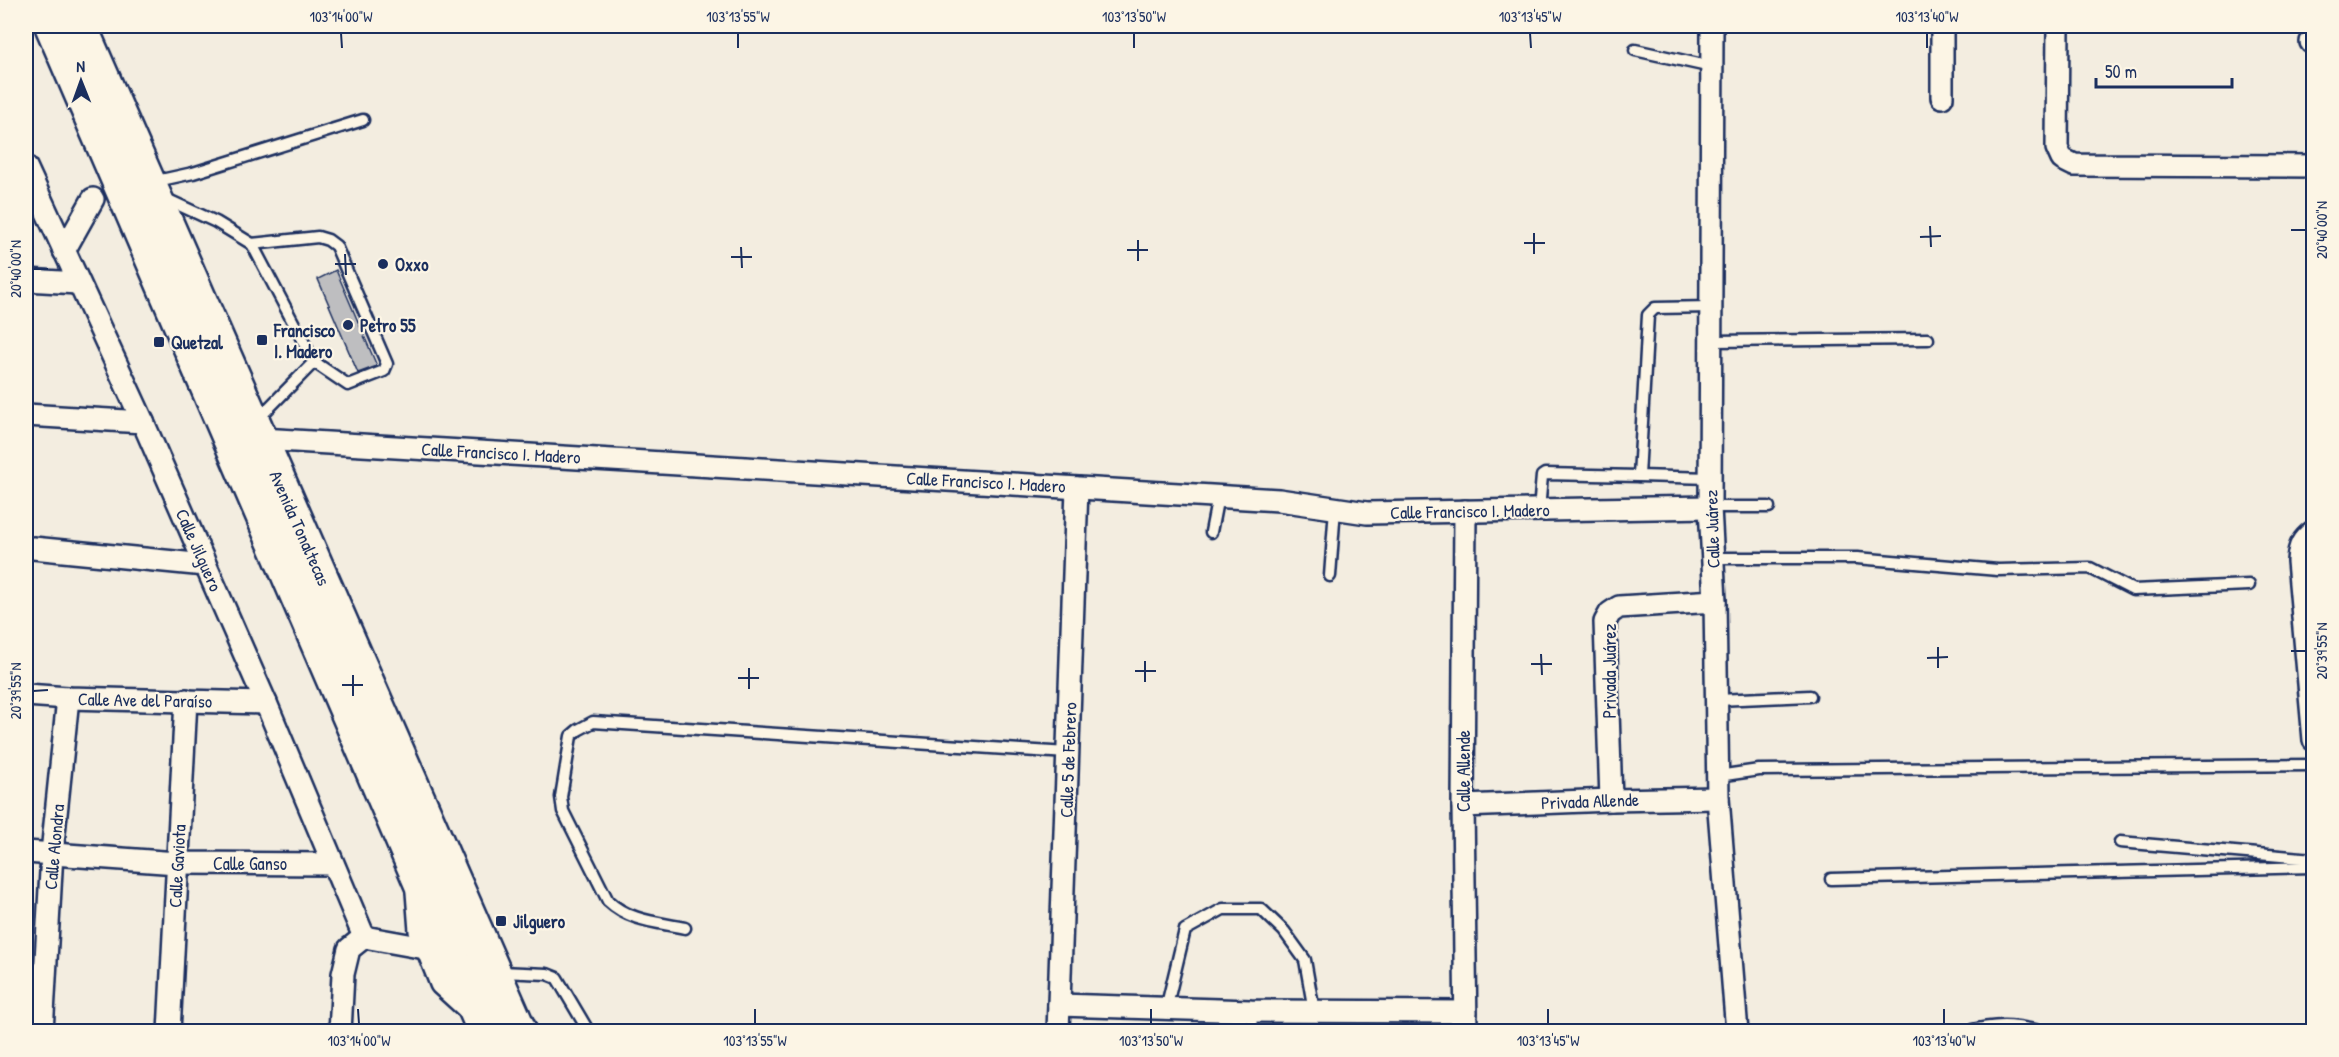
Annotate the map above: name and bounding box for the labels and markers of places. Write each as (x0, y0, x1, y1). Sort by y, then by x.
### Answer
place label: Oxxo (395, 252, 429, 277)
marker: Oxxo (376, 257, 390, 271)
place label: Petro 55 (360, 313, 416, 338)
place label: Francisco I. Madero (273, 318, 336, 364)
marker: Petro 55 (341, 318, 355, 332)
place label: Quetzal (171, 330, 224, 355)
marker: Francisco I. Madero (255, 333, 269, 347)
marker: Quetzal (152, 335, 166, 349)
place label: Jilguero (513, 909, 566, 935)
marker: Jilguero (494, 914, 508, 928)

